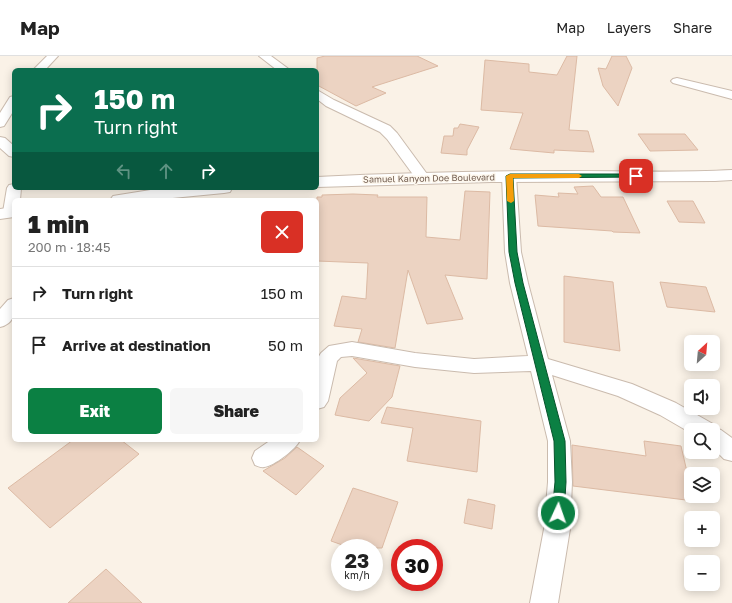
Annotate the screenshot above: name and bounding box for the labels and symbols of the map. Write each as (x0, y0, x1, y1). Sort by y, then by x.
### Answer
pin (619, 159, 653, 193)
street label: Samuel Kanyon Doe Boulevard (363, 171, 495, 185)
north arrow (684, 335, 720, 371)
position arrow (537, 492, 579, 534)
speed limit sign: 30 (391, 539, 443, 591)

